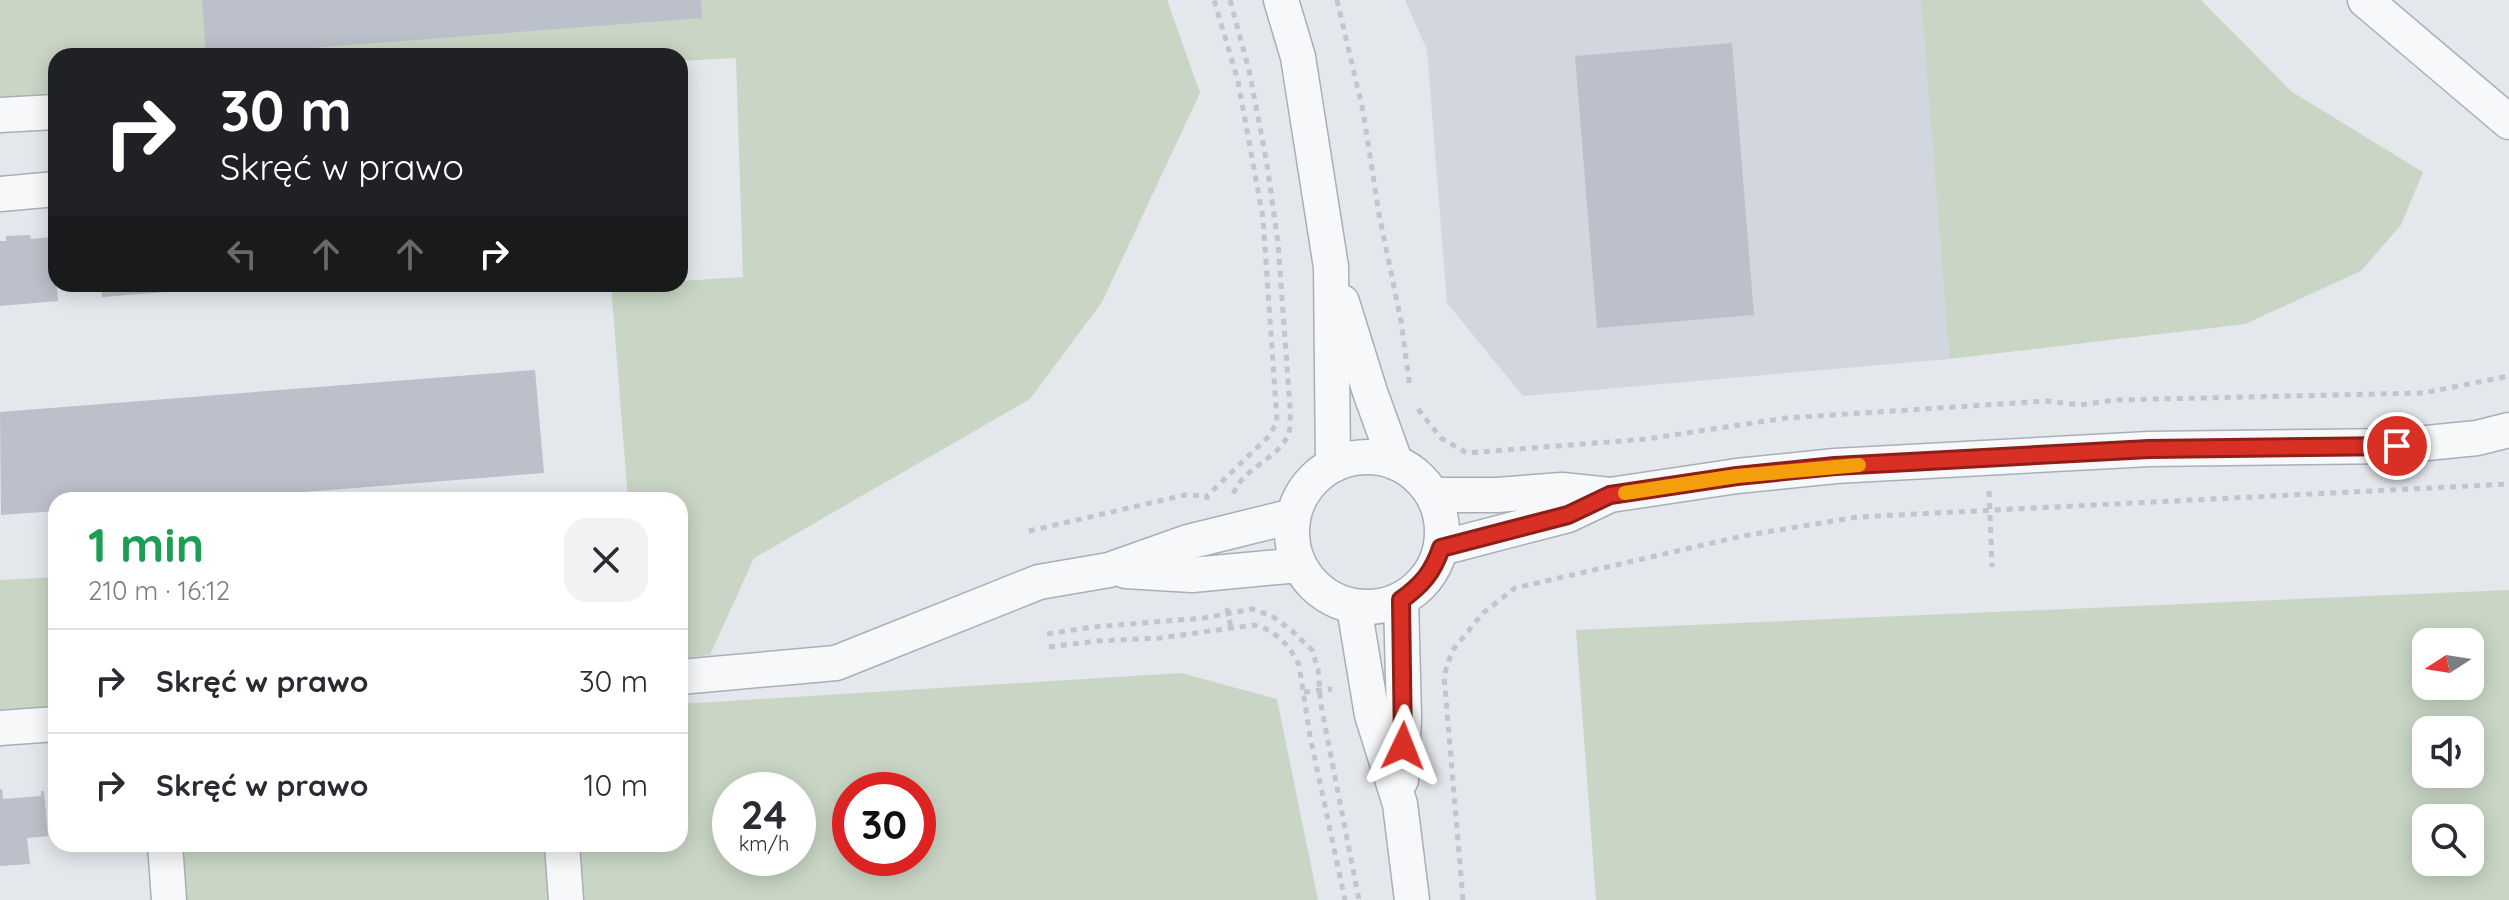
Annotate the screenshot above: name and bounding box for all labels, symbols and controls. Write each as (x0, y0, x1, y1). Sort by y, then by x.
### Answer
text: 30 m (220, 75, 352, 145)
icon: right (88, 80, 192, 184)
text: Skręć w prawo (220, 144, 464, 189)
icon: left (220, 232, 264, 276)
icon: ahead (304, 232, 348, 276)
icon: ahead (388, 232, 432, 276)
icon: right (472, 232, 516, 276)
pin (2363, 412, 2431, 480)
icon: arrive (2375, 424, 2419, 468)
text: 1 min (88, 514, 204, 574)
button: close (564, 518, 648, 602)
text: 210 m · 16:12 (88, 574, 230, 607)
north arrow (2412, 628, 2484, 700)
map controls (2412, 628, 2484, 876)
icon: right (88, 659, 132, 703)
text: Skręć w prawo (156, 662, 368, 700)
text: 30 m (579, 662, 648, 700)
position arrow (1361, 704, 1445, 788)
button: sound (2412, 716, 2484, 788)
icon: right (88, 763, 132, 807)
text: Skręć w prawo (156, 766, 368, 804)
text: 10 m (584, 766, 648, 804)
speed limit sign: 30 (832, 772, 936, 876)
text: 24 (741, 789, 787, 839)
button: search (2412, 804, 2484, 876)
text: km/h (739, 831, 789, 856)

